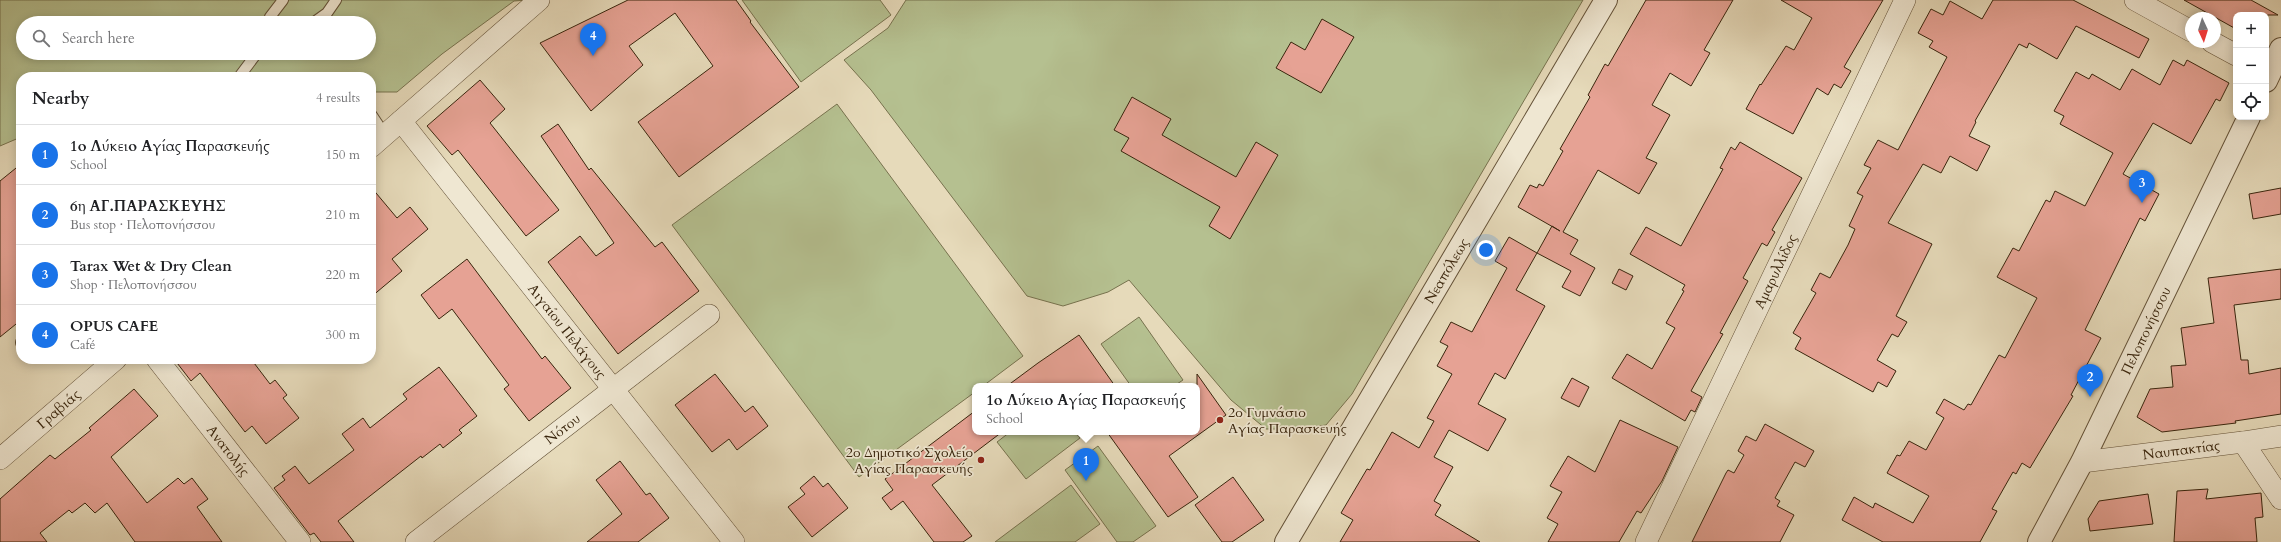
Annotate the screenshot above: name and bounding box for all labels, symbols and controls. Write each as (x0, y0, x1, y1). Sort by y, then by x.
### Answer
north arrow (2185, 12, 2221, 48)
map controls (2233, 12, 2269, 120)
button: + (2233, 12, 2269, 48)
search box (16, 16, 376, 60)
pin: 4 (580, 23, 606, 56)
icon: search (30, 27, 52, 49)
text: Search here (62, 28, 135, 48)
button: − (2233, 48, 2269, 84)
button: locate (2233, 84, 2269, 120)
text: Nearby (32, 87, 89, 110)
text: 4 results (316, 89, 360, 107)
text: 1ο Λύκειο Αγίας Παρασκευής (70, 136, 270, 156)
text: 1 (42, 146, 48, 164)
text: 150 m (326, 146, 360, 164)
text: School (70, 156, 107, 174)
pin: 3 (2129, 170, 2155, 203)
text: 6η ΑΓ.ΠΑΡΑΣΚΕΥΗΣ (70, 196, 226, 216)
text: 2 (42, 206, 48, 224)
text: 210 m (326, 206, 360, 224)
text: Bus stop · Πελοπονήσσου (70, 216, 215, 234)
street label: Αμαρυλλίδος (1750, 231, 1802, 312)
street label: Νεαπόλεως (1420, 235, 1473, 307)
your location (1476, 240, 1496, 260)
text: Tarax Wet & Dry Clean (70, 256, 232, 276)
text: 3 (42, 266, 48, 284)
text: 220 m (326, 266, 360, 284)
text: Shop · Πελοπονήσσου (70, 276, 197, 294)
street label: Αιγαίου Πελάγους (523, 280, 610, 383)
street label: Πελοπονήσσου (2117, 283, 2176, 378)
text: OPUS CAFE (70, 316, 158, 336)
text: 4 (42, 326, 48, 344)
text: 300 m (326, 326, 360, 344)
text: Café (70, 336, 95, 354)
pin: 2 (2077, 364, 2103, 397)
popup (972, 383, 1200, 435)
street label: Γραβιάς (33, 385, 84, 433)
text: 1ο Λύκειο Αγίας Παρασκευής (986, 390, 1186, 410)
place label: 2ο Γυμνάσιο Αγίας Παρασκευής (1228, 403, 1347, 438)
street label: Νότου (541, 409, 584, 449)
text: School (986, 410, 1023, 428)
marker: 2ο Γυμνάσιο Αγίας Παρασκευής (1215, 415, 1225, 425)
street label: Ανατολής (202, 421, 254, 480)
street label: Ναυπακτίας (2142, 436, 2221, 464)
place label: 2ο Δημοτικό Σχολείο Αγίας Παρασκευής (846, 443, 973, 478)
pin: 1 (1073, 448, 1099, 481)
marker: 2ο Δημοτικό Σχολείο Αγίας Παρασκευής (976, 455, 986, 465)

